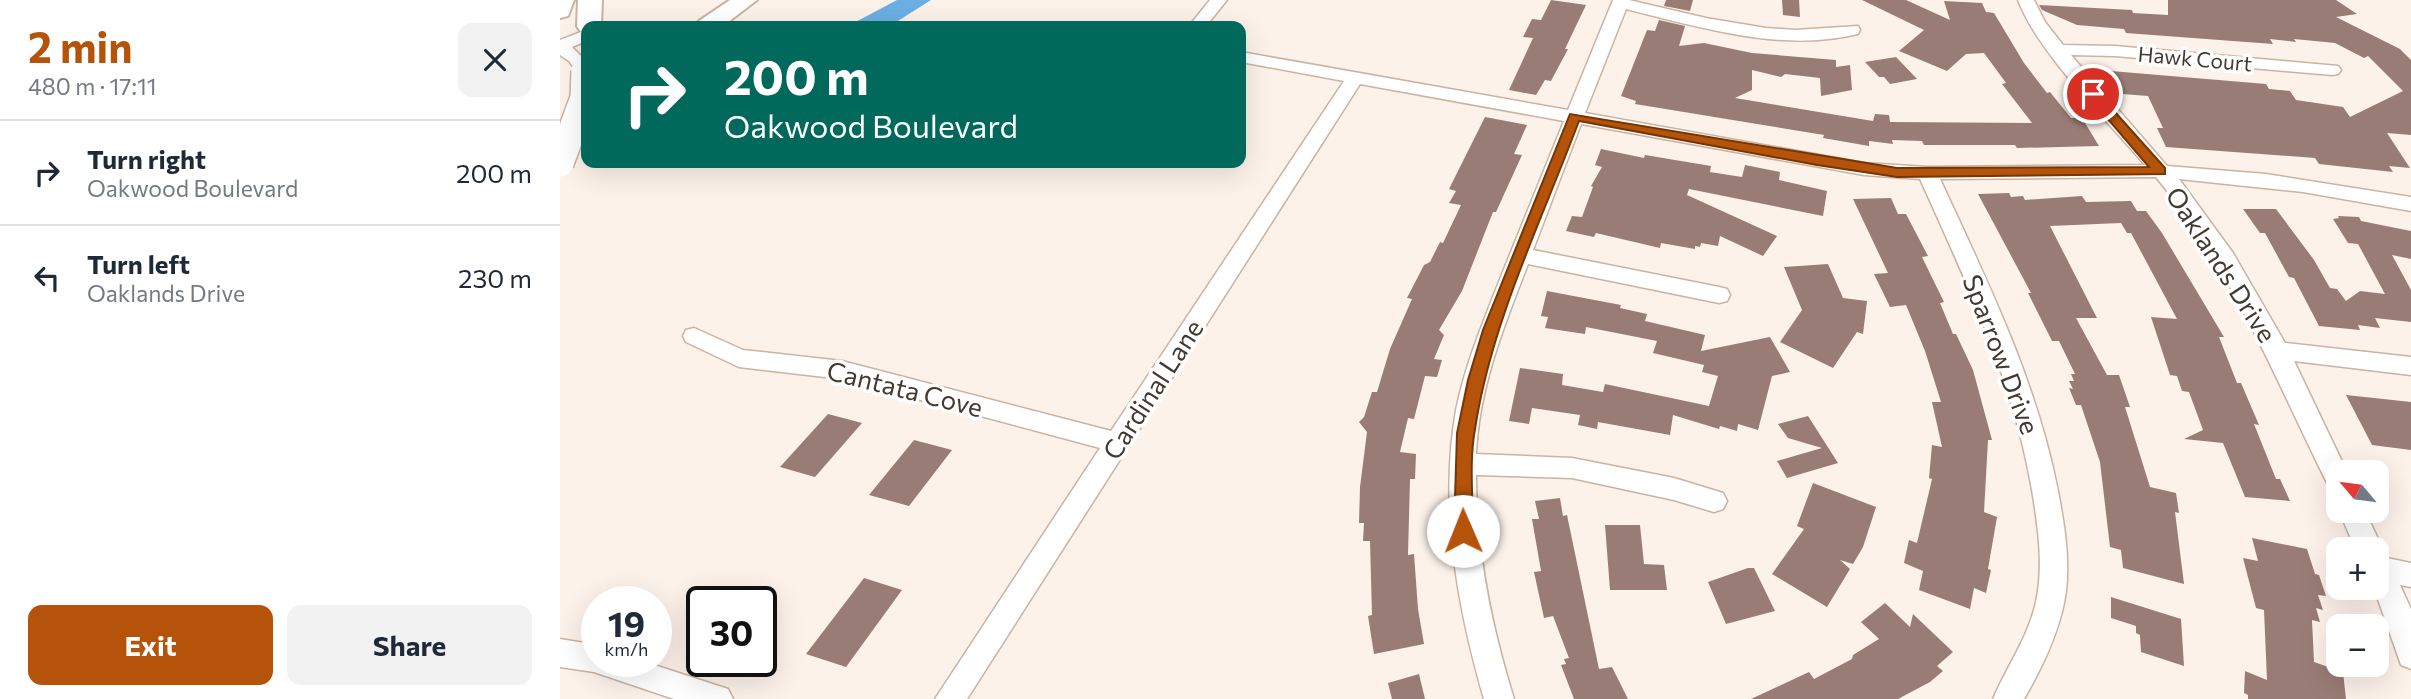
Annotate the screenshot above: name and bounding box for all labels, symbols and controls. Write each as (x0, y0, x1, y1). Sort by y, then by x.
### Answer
text: 2 min (28, 20, 133, 72)
button: close (458, 23, 532, 97)
street label: Hawk Court (2137, 41, 2253, 75)
text: 200 m (724, 45, 869, 105)
icon: right (609, 49, 700, 140)
pin (2063, 64, 2123, 124)
text: 480 m · 17:11 (28, 72, 157, 100)
icon: arrive (2074, 75, 2112, 113)
text: Oakwood Boulevard (724, 105, 1018, 145)
text: Turn right (87, 143, 206, 174)
icon: right (28, 154, 66, 192)
text: 200 m (456, 157, 532, 188)
text: Oakwood Boulevard (87, 174, 298, 202)
street label: Oaklands Drive (2160, 181, 2284, 347)
text: Turn left (87, 248, 190, 279)
icon: left (28, 259, 66, 297)
text: 230 m (458, 262, 532, 293)
street label: Sparrow Drive (1957, 270, 2047, 438)
text: Oaklands Drive (87, 279, 245, 307)
street label: Cardinal Lane (1095, 313, 1209, 465)
street label: Cantata Cove (824, 354, 986, 422)
north arrow (2326, 460, 2389, 523)
map controls (2326, 460, 2389, 677)
position arrow (1426, 494, 1500, 568)
button: + (2326, 537, 2389, 600)
speed limit sign: 30 (686, 586, 777, 677)
text: 19 (608, 601, 645, 644)
button: Exit (28, 605, 273, 685)
button: Share (287, 605, 532, 685)
button: − (2326, 614, 2389, 677)
text: km/h (605, 638, 648, 660)

